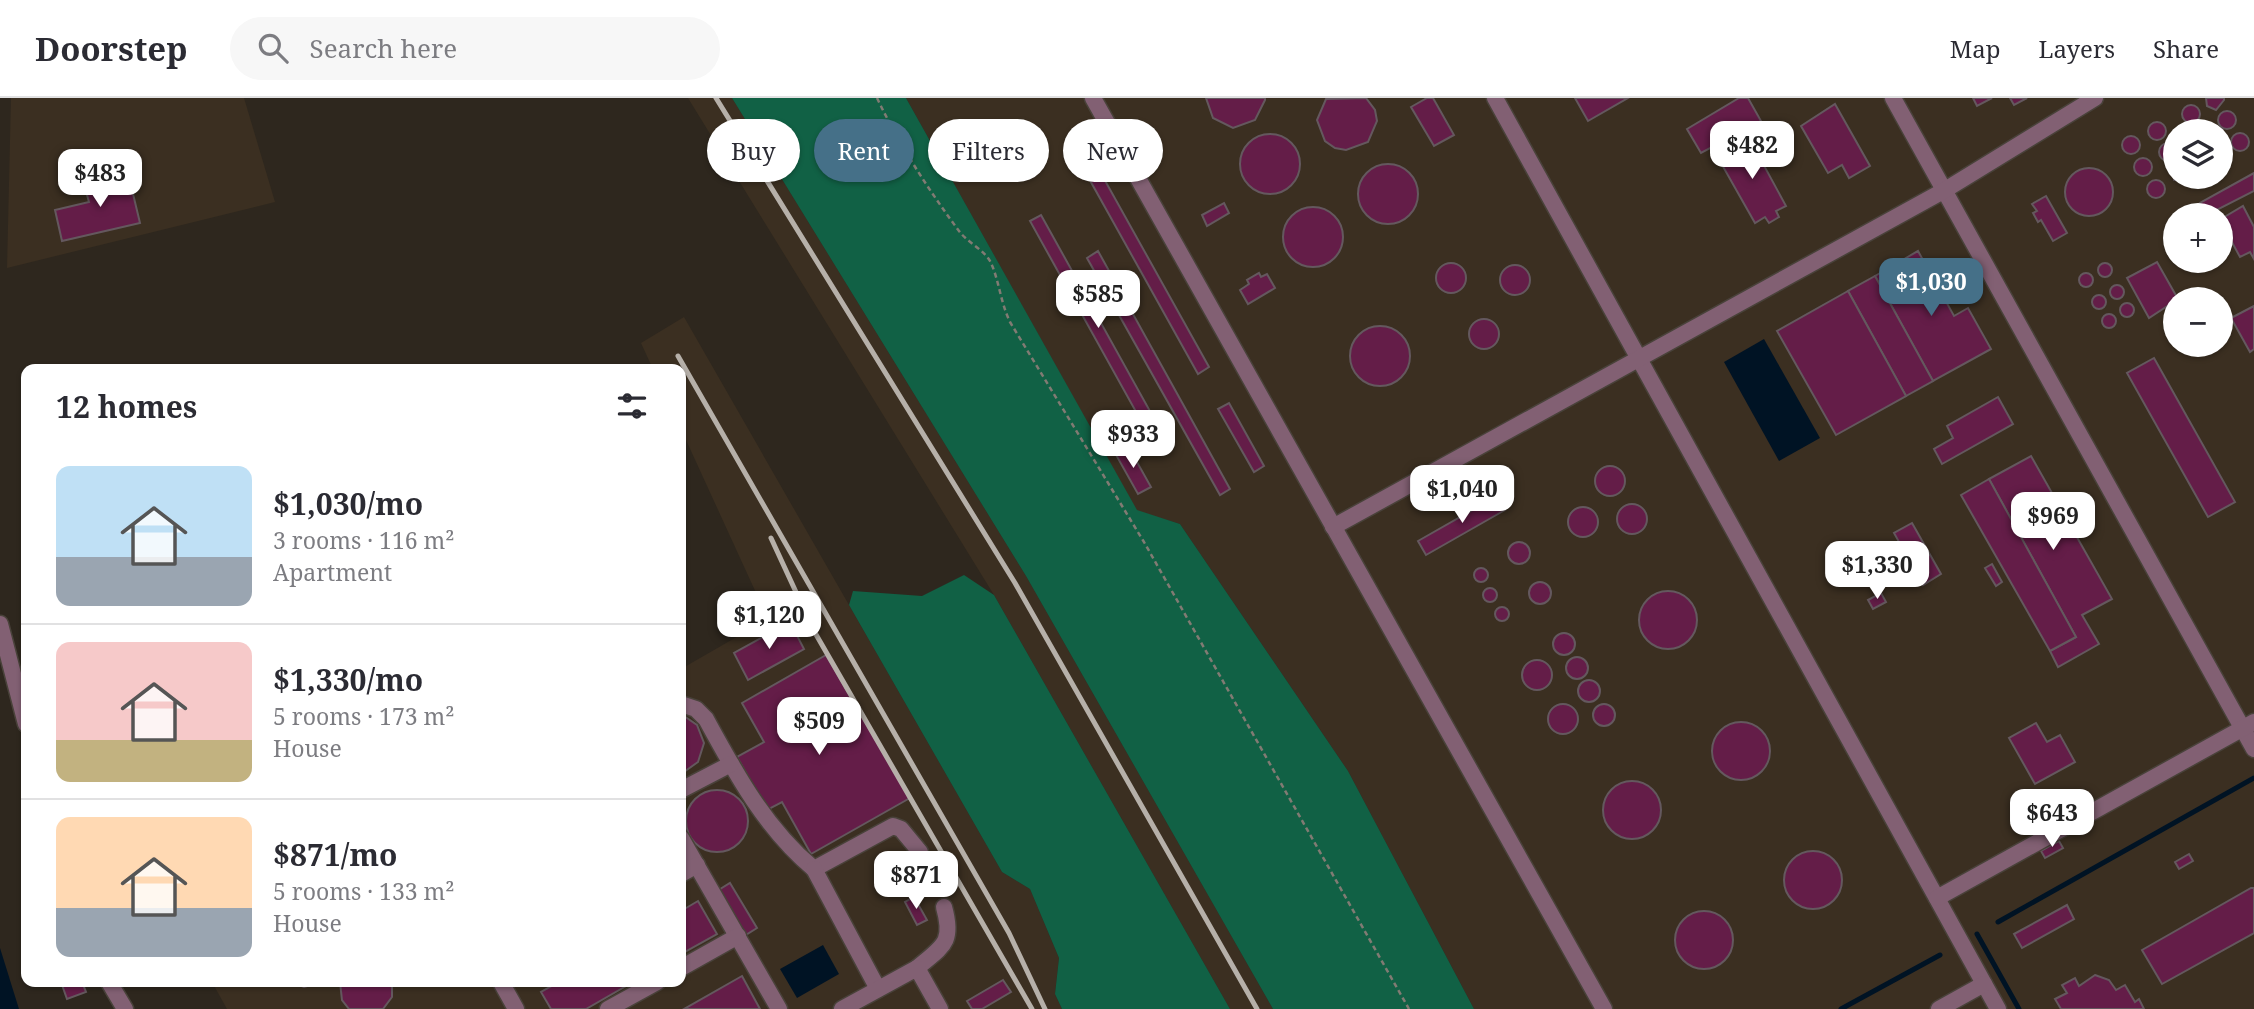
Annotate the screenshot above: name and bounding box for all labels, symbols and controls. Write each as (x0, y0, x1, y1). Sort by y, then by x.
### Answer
search box (230, 17, 720, 80)
text: Doorstep (35, 26, 188, 71)
icon: search (254, 29, 292, 67)
text: Search here (310, 30, 457, 66)
text: Map (1950, 32, 2001, 65)
text: Layers (2039, 32, 2115, 65)
text: Share (2153, 32, 2219, 65)
chip: Buy (707, 119, 800, 182)
chip: Rent (814, 119, 914, 182)
chip: Filters (928, 119, 1049, 182)
chip: New (1063, 119, 1163, 182)
map controls (2163, 119, 2233, 357)
button: layers (2163, 119, 2233, 189)
pin: $482 (1711, 122, 1793, 181)
text: $482 (1726, 128, 1778, 160)
pin: $483 (59, 150, 141, 209)
text: $483 (74, 156, 126, 188)
button: + (2163, 203, 2233, 273)
pin: $1,030 (1874, 258, 1988, 318)
text: $1,030 (1895, 265, 1967, 297)
pin: $585 (1057, 271, 1139, 330)
text: $585 (1072, 277, 1124, 309)
button: − (2163, 287, 2233, 357)
text: 12 homes (56, 386, 197, 427)
icon: filters (613, 387, 651, 425)
pin: $933 (1092, 410, 1174, 470)
text: $933 (1107, 417, 1159, 449)
pin: $1,040 (1405, 466, 1519, 525)
text: $1,040 (1426, 472, 1498, 504)
text: $1,030/mo (273, 483, 423, 524)
pin: $969 (2012, 492, 2094, 552)
icon: home (112, 494, 196, 578)
text: $969 (2027, 499, 2079, 531)
text: 3 rooms · 116 m² (273, 524, 455, 556)
pin: $1,330 (1820, 542, 1934, 601)
text: $1,330 (1841, 548, 1913, 580)
text: Apartment (273, 556, 392, 588)
pin: $1,120 (712, 592, 826, 651)
text: $1,120 (733, 598, 805, 630)
text: $1,330/mo (273, 659, 423, 700)
icon: home (112, 670, 196, 754)
pin: $509 (778, 698, 860, 757)
text: 5 rooms · 173 m² (273, 700, 455, 732)
text: $509 (793, 704, 845, 736)
text: House (273, 732, 342, 764)
pin: $643 (2011, 790, 2093, 849)
text: $643 (2026, 796, 2078, 828)
text: $871/mo (273, 834, 397, 875)
icon: home (112, 845, 196, 929)
pin: $871 (875, 852, 957, 911)
text: $871 (890, 858, 942, 890)
text: 5 rooms · 133 m² (273, 875, 455, 907)
text: House (273, 907, 342, 939)

